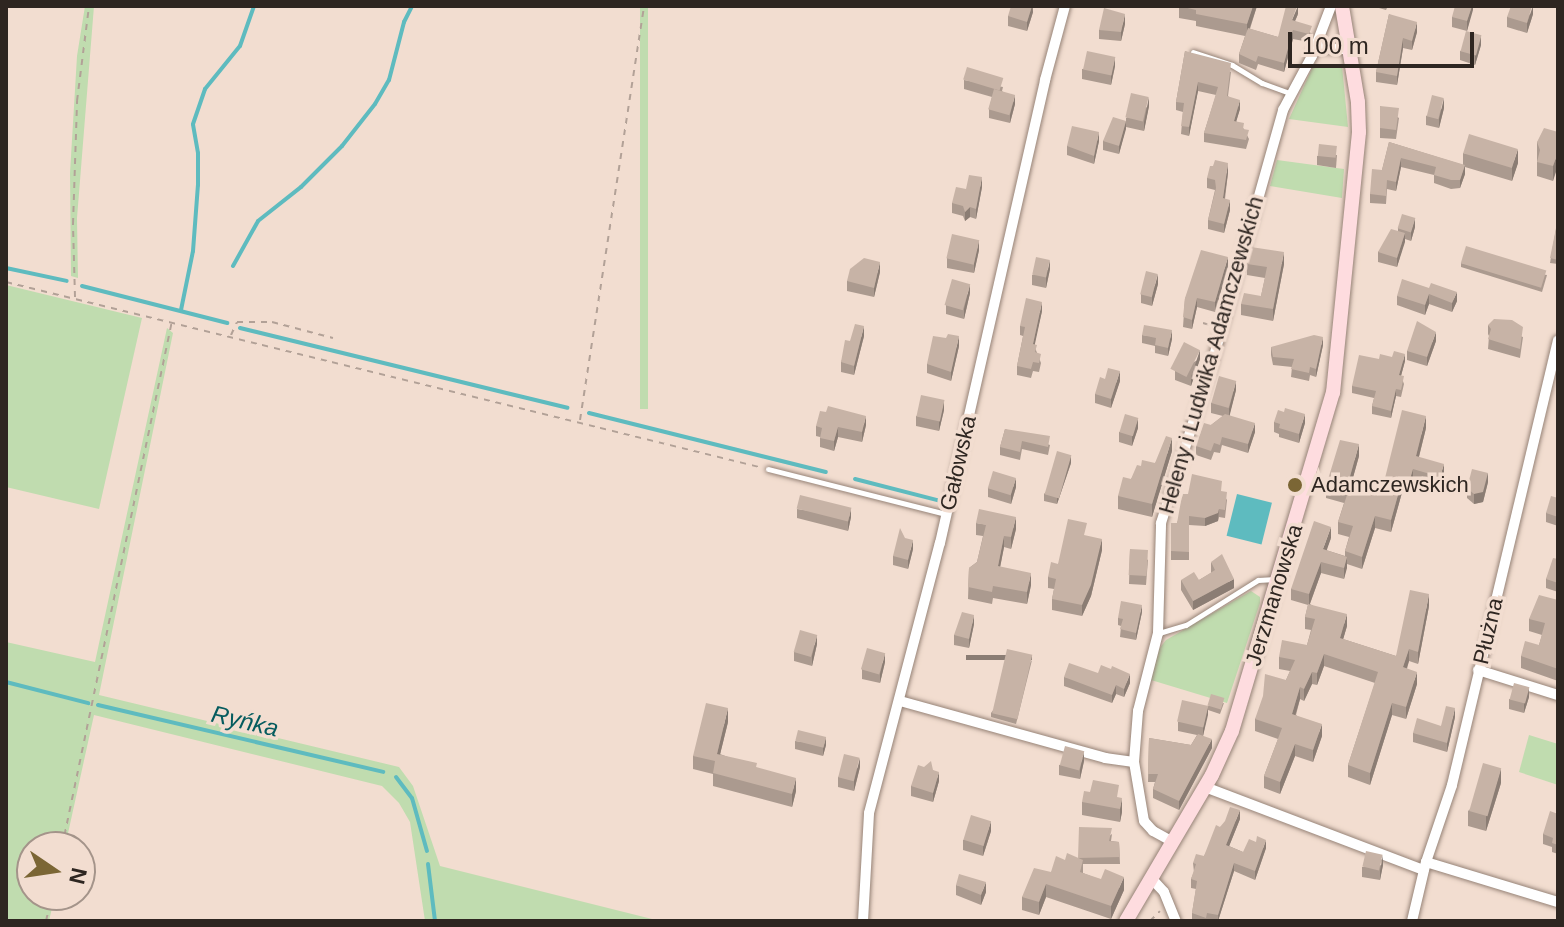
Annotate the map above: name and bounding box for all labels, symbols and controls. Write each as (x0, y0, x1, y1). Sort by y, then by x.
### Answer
scale bar (1292, 16, 1478, 66)
text: 100 m (1302, 32, 1369, 59)
street label: Heleny i Ludwika Adamczewskich (1153, 193, 1269, 517)
street label: Gałowska (934, 413, 982, 513)
place label: Adamczewskich (1311, 472, 1469, 498)
marker: Adamczewskich (1286, 476, 1304, 494)
street label: Jerzmanowska (1240, 521, 1308, 669)
street label: Płużna (1468, 595, 1508, 667)
water label: Ryńka (209, 699, 281, 743)
north arrow (16, 831, 96, 911)
text: N (64, 866, 92, 887)

